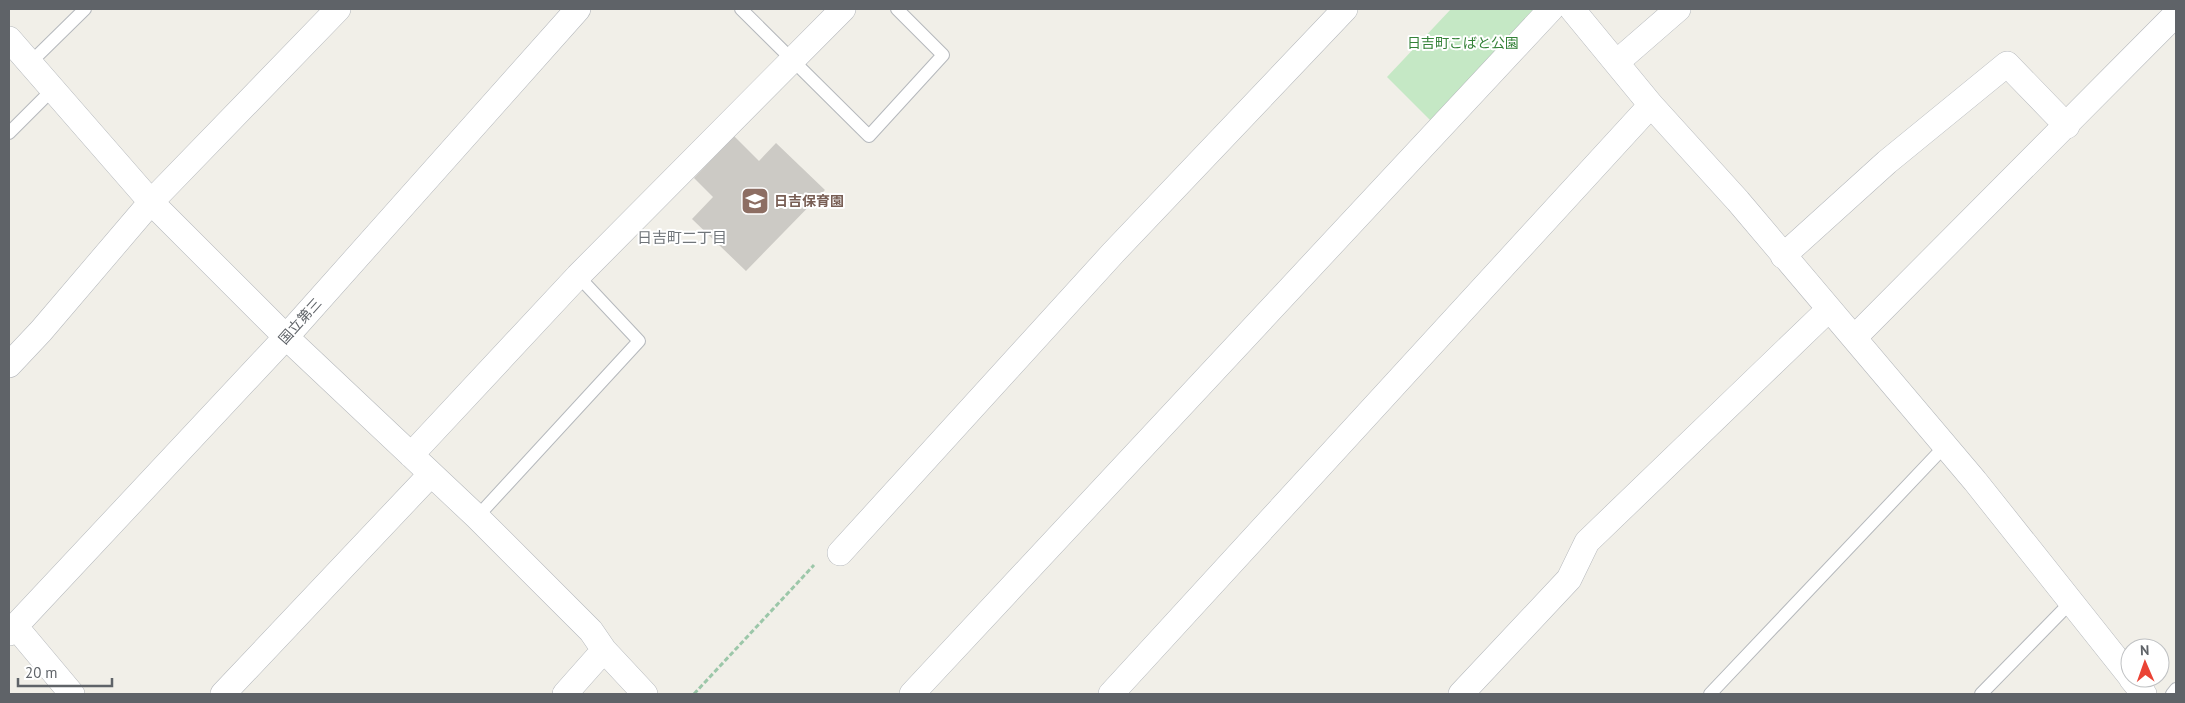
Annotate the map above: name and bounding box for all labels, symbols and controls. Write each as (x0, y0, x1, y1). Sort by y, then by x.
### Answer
park label: 日吉町こばと公園 (1407, 34, 1519, 52)
school or university icon: 日吉保育園 (740, 186, 770, 216)
place label: 日吉保育園 (774, 192, 844, 210)
district label: 日吉町二丁目 (637, 228, 727, 247)
street label: 国立第三 (275, 294, 325, 348)
north arrow (2120, 638, 2170, 688)
text: N (2140, 641, 2149, 659)
scale bar (18, 656, 111, 688)
text: 20 m (25, 663, 58, 682)

